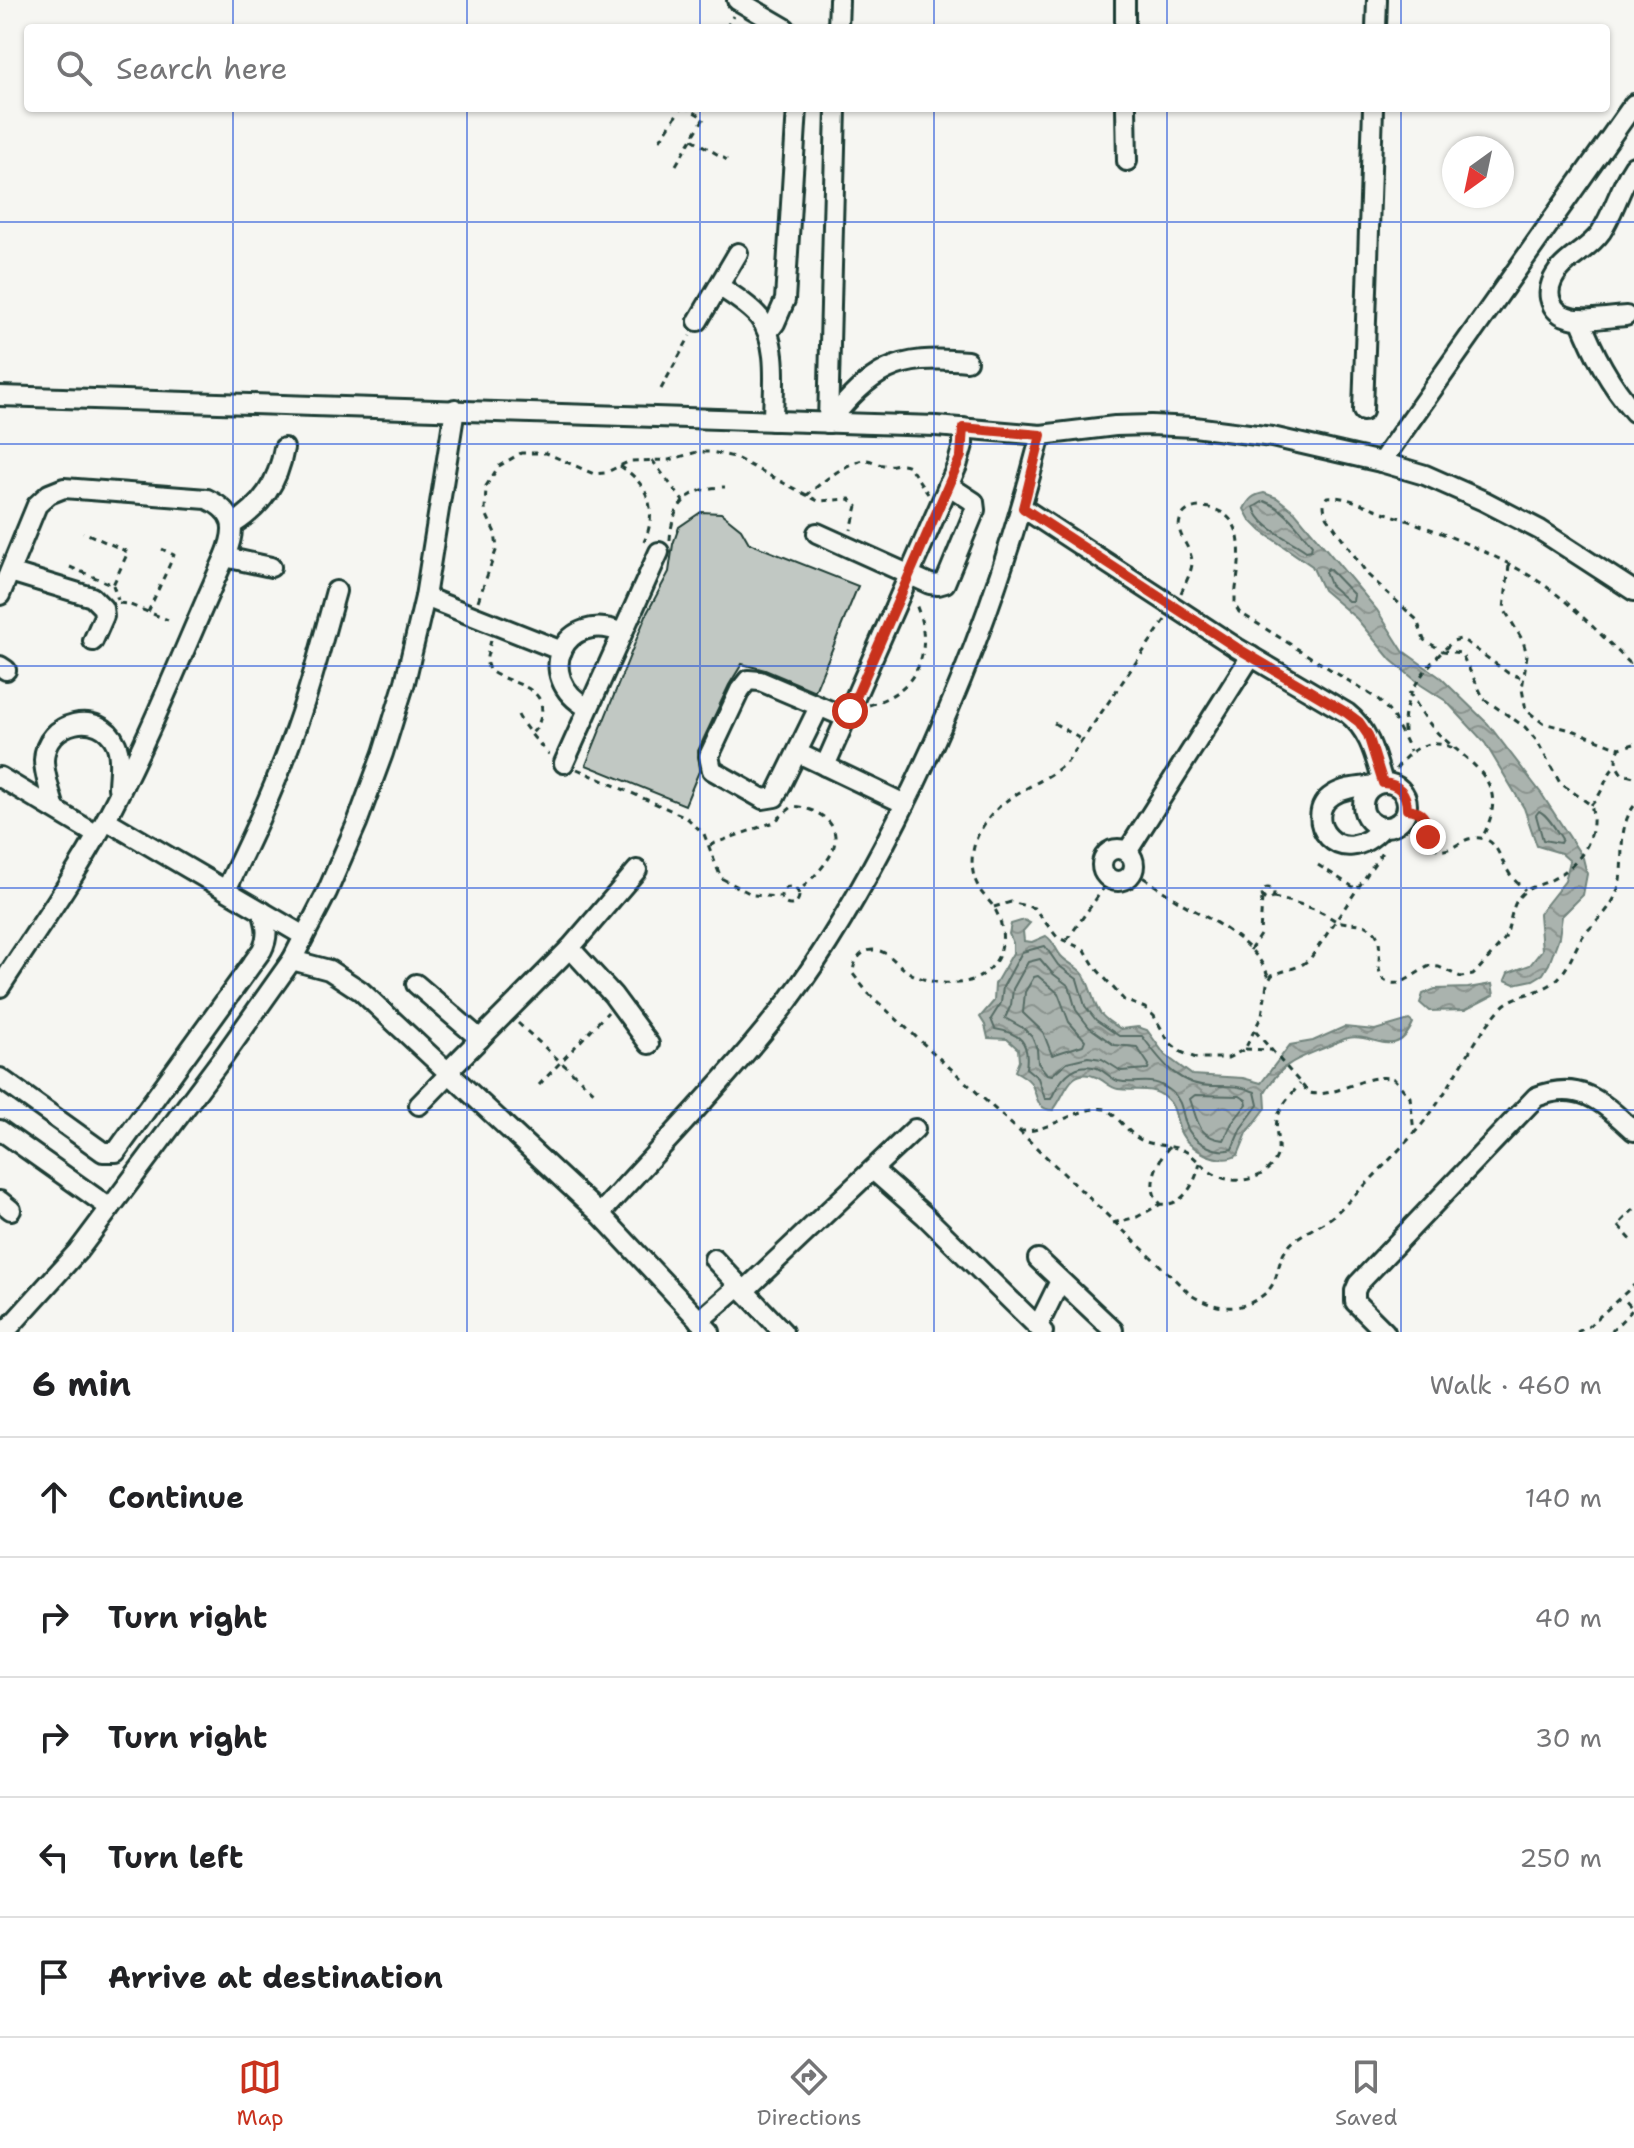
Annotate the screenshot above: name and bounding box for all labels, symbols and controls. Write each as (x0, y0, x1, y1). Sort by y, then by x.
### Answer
search box (24, 24, 1610, 112)
icon: search (52, 46, 96, 90)
text: Search here (116, 48, 287, 89)
north arrow (1442, 136, 1514, 208)
route start (832, 693, 868, 729)
route end (1410, 819, 1446, 855)
text: 6 min (32, 1361, 131, 1407)
text: Walk · 460 m (1429, 1367, 1602, 1402)
icon: ahead (32, 1475, 76, 1519)
text: Continue (108, 1477, 244, 1518)
text: 140 m (1525, 1480, 1602, 1515)
icon: right (32, 1595, 76, 1639)
text: Turn right (108, 1597, 267, 1638)
text: 40 m (1535, 1600, 1602, 1635)
icon: right (32, 1715, 76, 1759)
text: Turn right (108, 1717, 267, 1758)
text: 30 m (1535, 1720, 1602, 1755)
icon: left (32, 1835, 76, 1879)
text: Turn left (108, 1837, 243, 1878)
text: 250 m (1519, 1840, 1602, 1875)
icon: arrive (32, 1955, 76, 1999)
text: Arrive at destination (108, 1957, 443, 1998)
tab: Map (237, 2055, 284, 2132)
tab: Directions (757, 2055, 862, 2132)
tab: Saved (1335, 2055, 1397, 2132)

